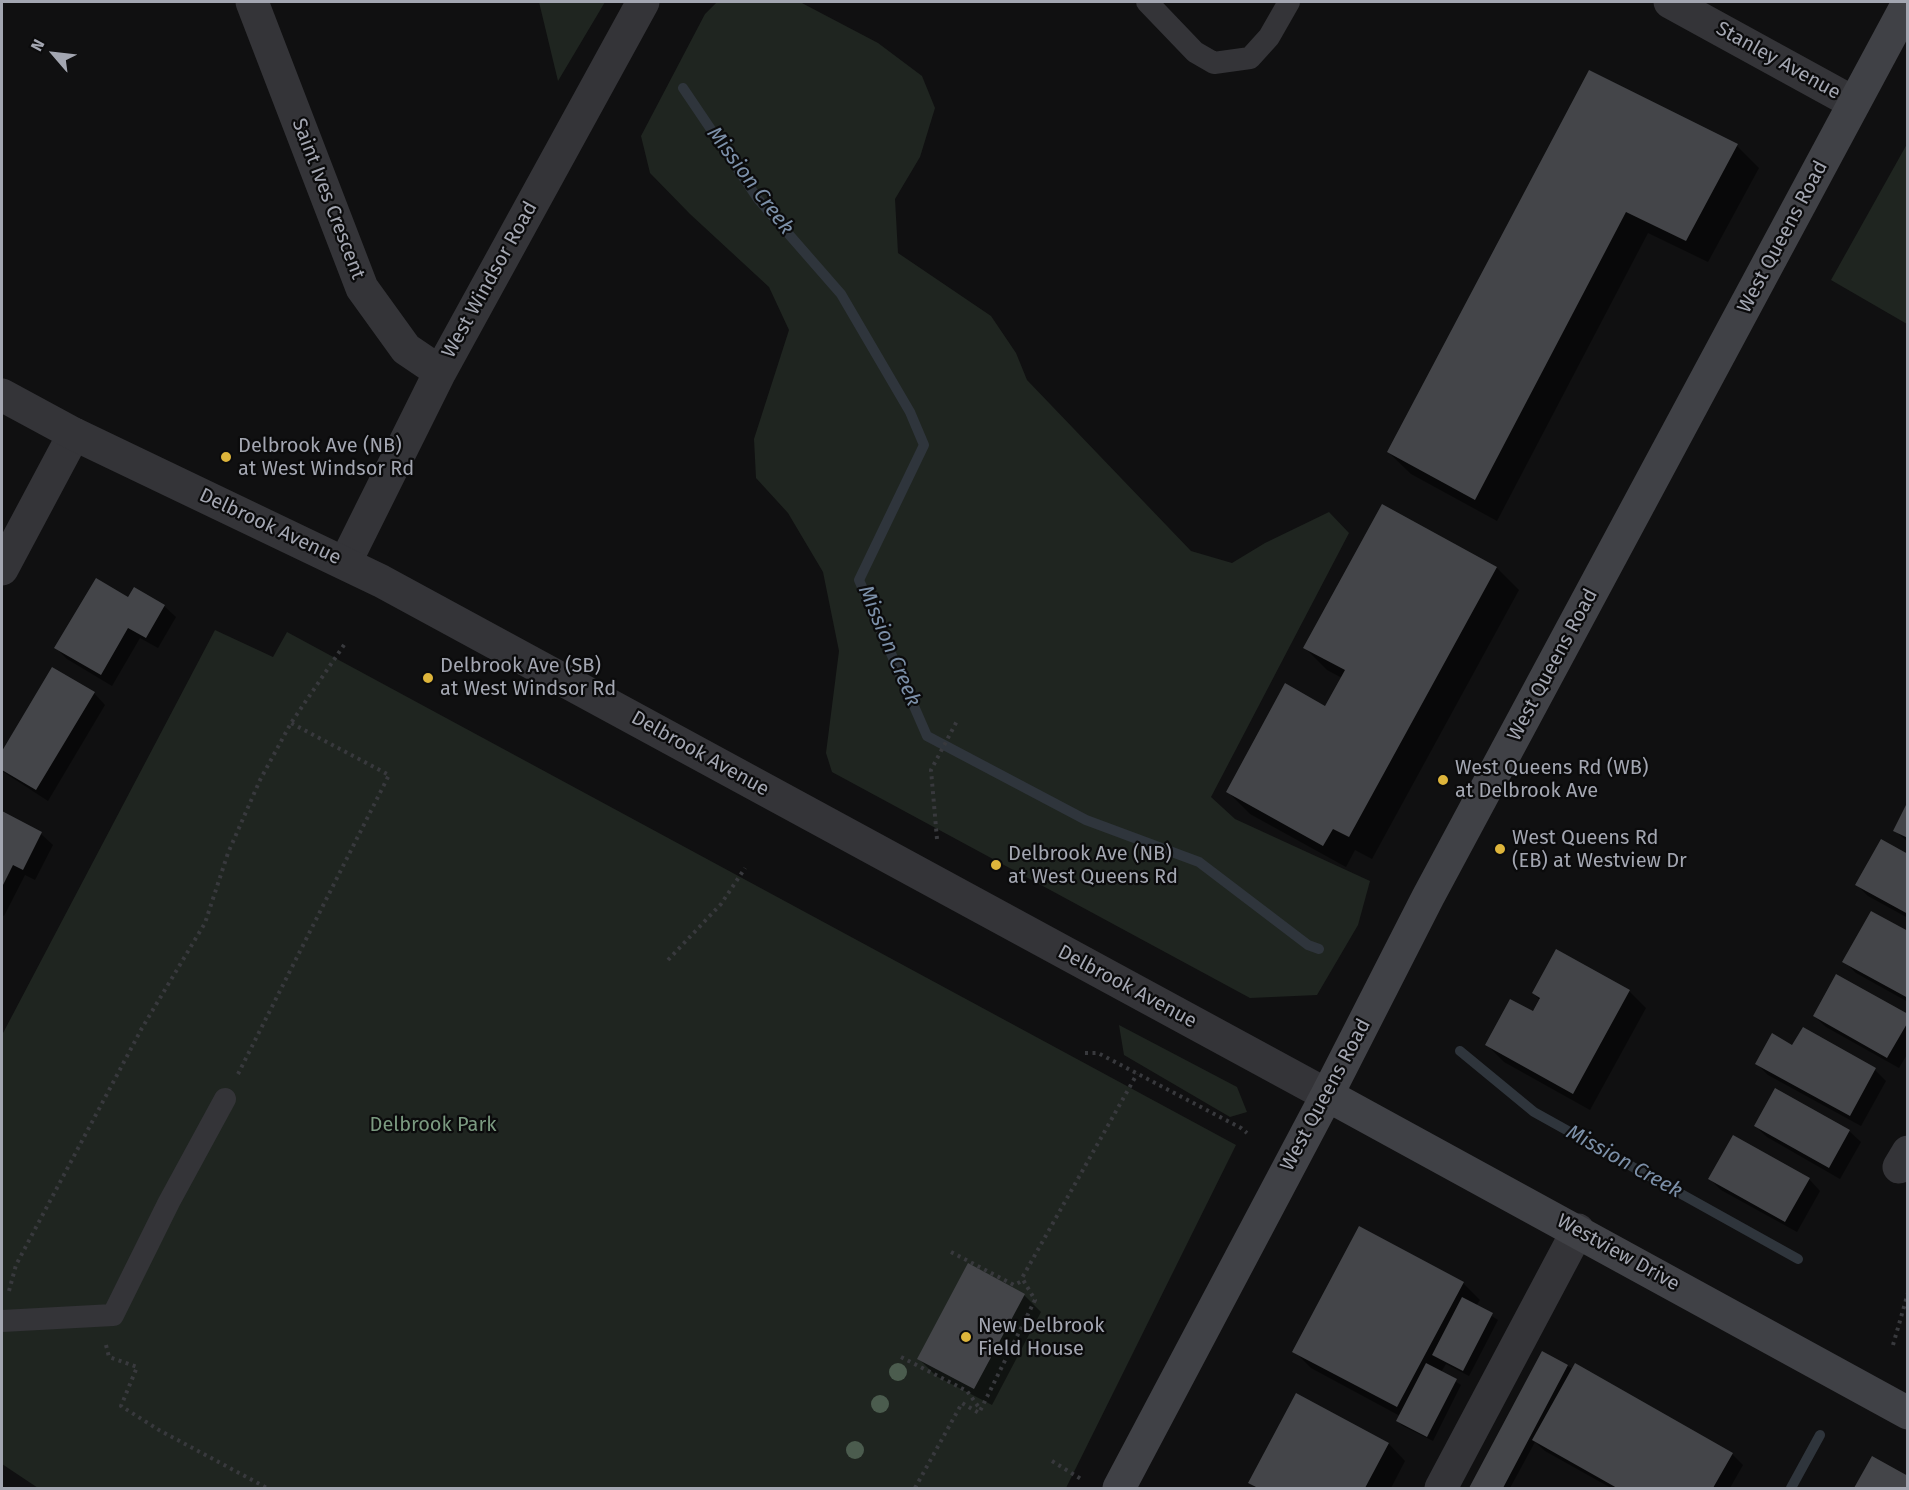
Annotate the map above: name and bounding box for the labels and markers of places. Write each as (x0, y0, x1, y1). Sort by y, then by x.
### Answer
place label: Delbrook Ave (NB) at West Windsor Rd (238, 434, 414, 481)
marker: Delbrook Ave (NB) at West Windsor Rd (219, 450, 233, 464)
place label: Delbrook Ave (SB) at West Windsor Rd (440, 654, 616, 701)
marker: Delbrook Ave (SB) at West Windsor Rd (421, 671, 435, 685)
place label: West Queens Rd (WB) at Delbrook Ave (1455, 756, 1648, 803)
marker: West Queens Rd (WB) at Delbrook Ave (1436, 773, 1450, 787)
place label: West Queens Rd (EB) at Westview Dr (1512, 826, 1687, 873)
place label: Delbrook Ave (NB) at West Queens Rd (1008, 842, 1178, 889)
marker: West Queens Rd (EB) at Westview Dr (1493, 842, 1507, 856)
marker: Delbrook Ave (NB) at West Queens Rd (989, 858, 1003, 872)
place label: New Delbrook Field House (978, 1314, 1104, 1361)
marker: New Delbrook Field House (959, 1330, 973, 1344)

